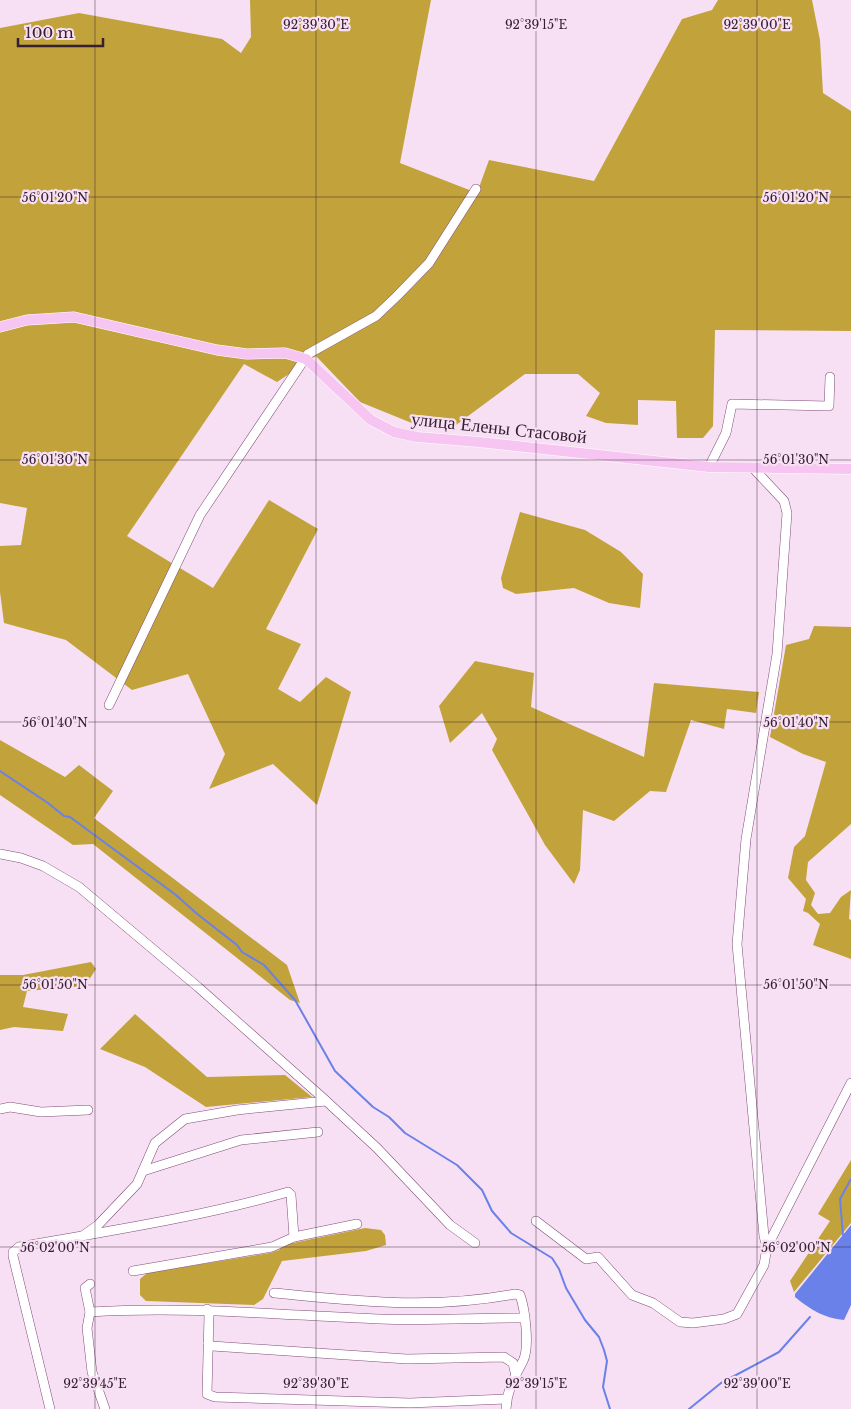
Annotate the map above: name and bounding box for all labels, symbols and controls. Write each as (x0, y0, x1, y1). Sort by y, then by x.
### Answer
scale bar (18, 15, 102, 47)
text: 92°39'30"E (283, 17, 349, 32)
text: 92°39'15"E (505, 17, 567, 32)
text: 92°39'00"E (723, 17, 791, 32)
text: 100 m (25, 23, 74, 42)
text: 56°01'20"N (22, 190, 88, 205)
text: 56°01'20"N (763, 190, 829, 205)
street label: улица Елены Стасовой (410, 408, 588, 448)
text: 56°01'30"N (22, 452, 88, 467)
text: 56°01'30"N (763, 452, 829, 467)
text: 56°01'40"N (22, 715, 88, 730)
text: 56°01'40"N (763, 715, 829, 730)
text: 56°01'50"N (22, 977, 88, 992)
text: 56°01'50"N (763, 977, 829, 992)
text: 56°02'00"N (20, 1240, 90, 1255)
text: 56°02'00"N (761, 1240, 831, 1255)
text: 92°39'45"E (63, 1376, 127, 1391)
text: 92°39'30"E (283, 1376, 349, 1391)
text: 92°39'15"E (505, 1376, 567, 1391)
text: 92°39'00"E (723, 1376, 791, 1391)

